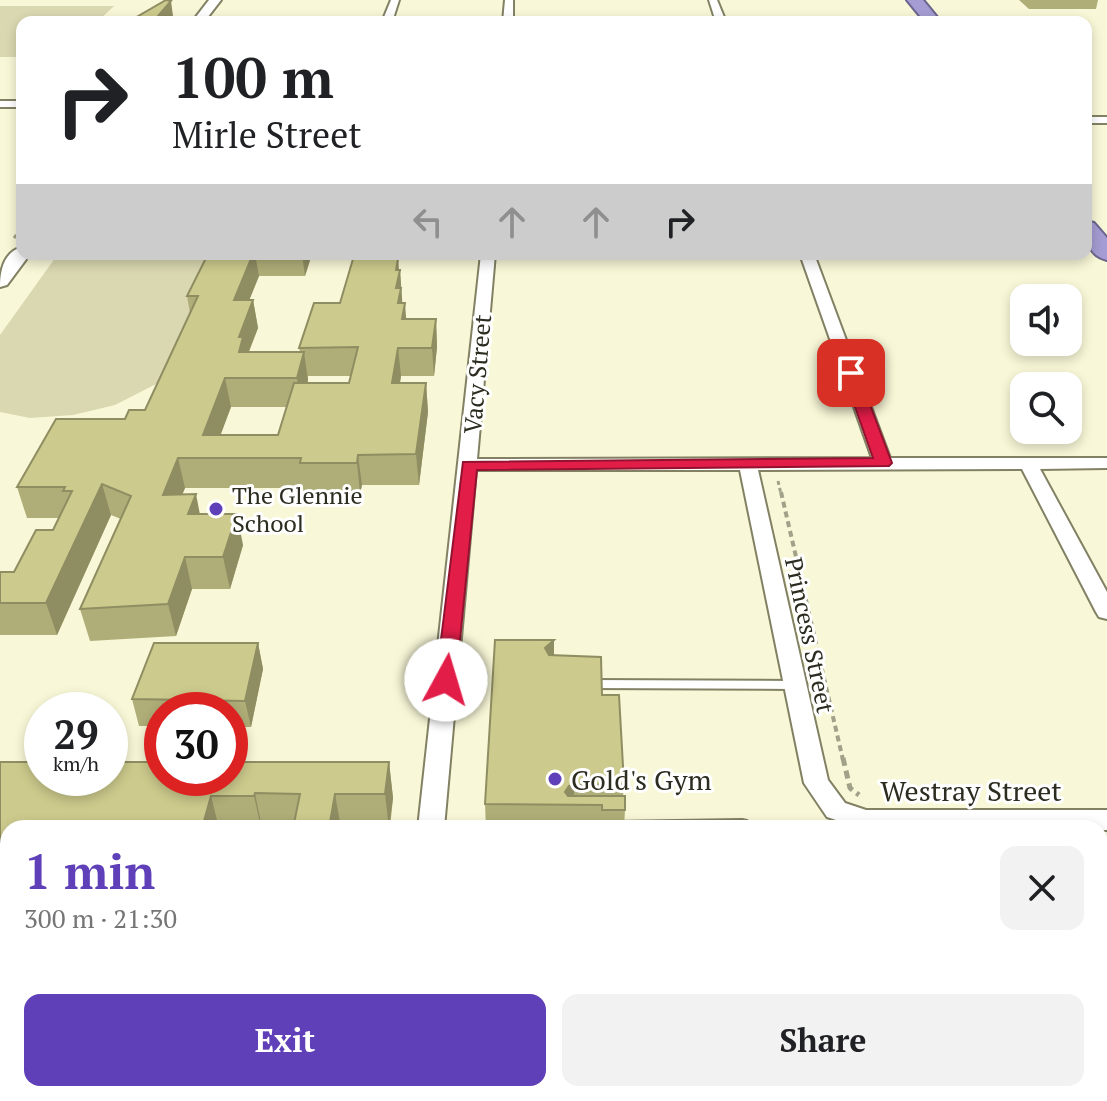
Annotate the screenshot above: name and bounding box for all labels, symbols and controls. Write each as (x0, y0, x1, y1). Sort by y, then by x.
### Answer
text: 100 m (172, 40, 334, 114)
icon: right (40, 48, 144, 152)
text: Mirle Street (172, 111, 362, 158)
icon: left (406, 200, 450, 244)
icon: ahead (490, 200, 534, 244)
icon: ahead (574, 200, 618, 244)
icon: right (658, 200, 702, 244)
map controls (1010, 284, 1082, 444)
button: sound (1010, 284, 1082, 356)
street label: Vacy Street (456, 313, 498, 435)
pin (817, 339, 885, 407)
icon: arrive (829, 351, 873, 395)
button: search (1010, 372, 1082, 444)
place label: The Glennie School (232, 479, 362, 539)
marker: The Glennie School (207, 500, 225, 518)
street label: Princess Street (778, 554, 842, 716)
position arrow (404, 638, 488, 722)
speed limit sign: 30 (144, 692, 248, 796)
text: 29 (53, 707, 99, 760)
text: km/h (53, 750, 99, 777)
place label: Gold's Gym (571, 761, 712, 798)
marker: Gold's Gym (546, 770, 564, 788)
street label: Westray Street (880, 772, 1062, 809)
text: 1 min (24, 839, 155, 903)
button: close (1000, 846, 1084, 930)
text: 300 m · 21:30 (24, 901, 177, 935)
button: Exit (24, 994, 546, 1086)
button: Share (562, 994, 1084, 1086)

